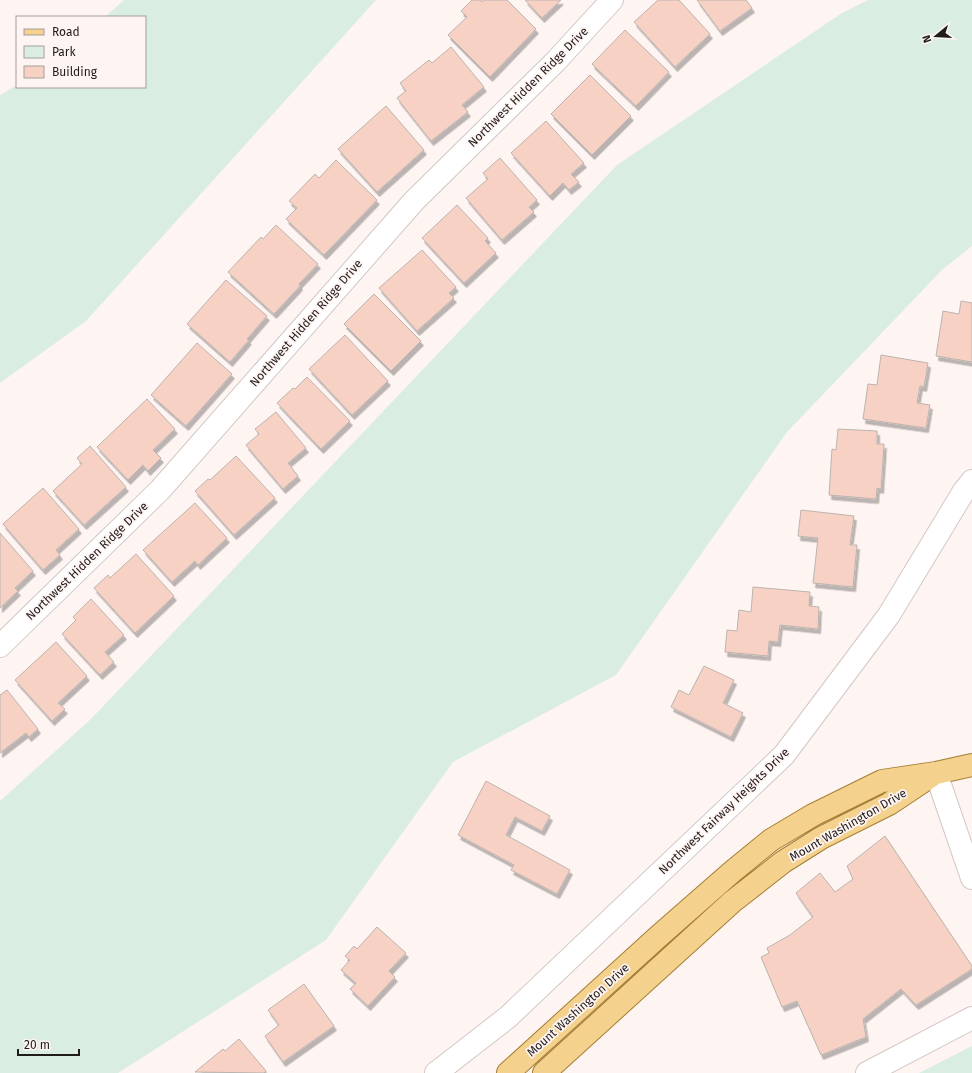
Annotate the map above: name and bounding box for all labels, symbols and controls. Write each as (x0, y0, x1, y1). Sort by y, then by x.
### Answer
legend (16, 16, 146, 88)
north arrow (916, 16, 956, 56)
street label: Northwest Hidden Ridge Drive (465, 24, 591, 150)
text: Road (52, 25, 80, 39)
text: N (920, 33, 934, 44)
text: Park (52, 45, 76, 59)
text: Building (52, 65, 98, 79)
street label: Northwest Hidden Ridge Drive (247, 257, 365, 389)
street label: Northwest Hidden Ridge Drive (23, 499, 151, 623)
street label: Northwest Fairway Heights Drive (656, 745, 792, 877)
street label: Mount Washington Drive (787, 786, 909, 864)
street label: Mount Washington Drive (524, 960, 632, 1060)
scale bar (18, 1031, 79, 1057)
text: 20 m (24, 1038, 50, 1052)

